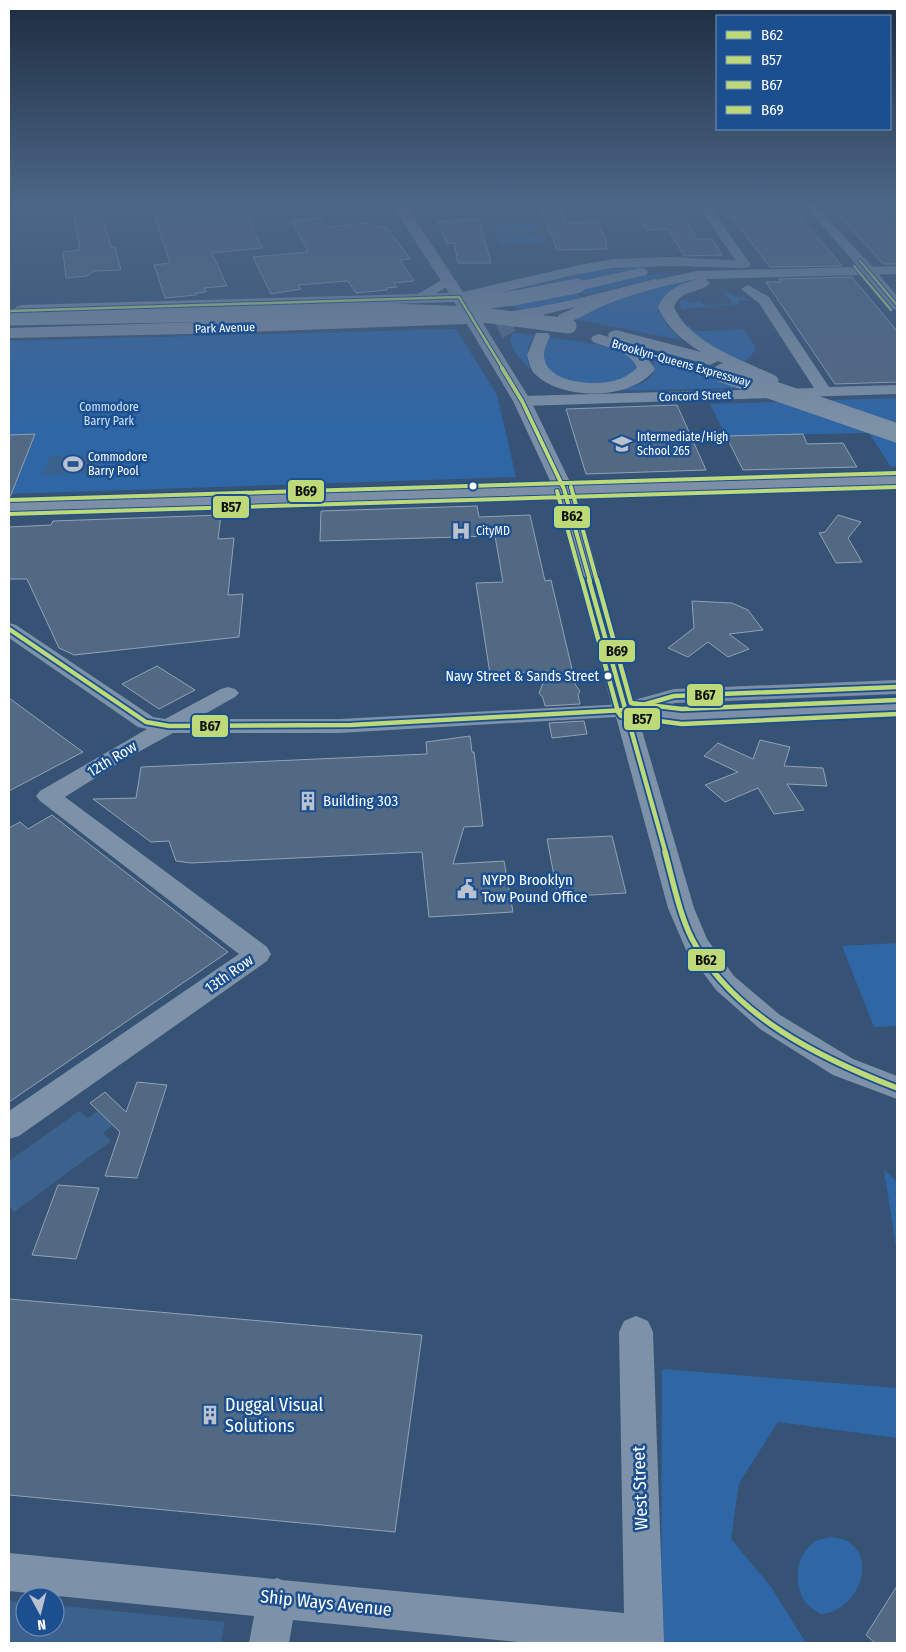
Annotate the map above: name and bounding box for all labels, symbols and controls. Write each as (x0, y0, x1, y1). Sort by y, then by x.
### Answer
legend (716, 15, 891, 130)
text: B62 (761, 26, 784, 44)
text: B57 (761, 51, 782, 69)
text: B67 (761, 76, 782, 94)
text: B69 (761, 101, 784, 119)
street label: Park Avenue (195, 320, 255, 336)
street label: Brooklyn-Queens Expressway (610, 336, 753, 390)
street label: Concord Street (659, 388, 731, 404)
park label: Commodore Barry Park (79, 400, 139, 428)
place label: Intermediate/High School 265 (637, 430, 728, 458)
school or university icon: Intermediate/High School 265 (611, 433, 633, 455)
place label: Commodore Barry Pool (88, 450, 148, 478)
sports icon: Commodore Barry Pool (62, 453, 84, 475)
line badge: B69 (287, 479, 325, 503)
unlabelled marker (468, 481, 478, 491)
text: B69 (295, 483, 317, 500)
line badge: B57 (212, 495, 250, 519)
text: B57 (221, 499, 241, 516)
line badge: B62 (553, 505, 591, 529)
text: B62 (561, 508, 583, 525)
hospital icon: CityMD (450, 520, 472, 542)
place label: CityMD (476, 524, 510, 538)
line badge: B69 (598, 639, 636, 663)
text: B69 (606, 643, 628, 660)
place label: Navy Street & Sands Street (445, 668, 599, 685)
marker: Navy Street & Sands Street (603, 671, 613, 681)
line badge: B67 (686, 683, 724, 707)
text: B67 (695, 687, 715, 704)
line badge: B57 (623, 707, 661, 731)
text: B57 (632, 711, 652, 728)
line badge: B67 (191, 714, 229, 738)
text: B67 (200, 718, 220, 735)
street label: 12th Row (84, 737, 140, 781)
building icon: Building 303 (297, 790, 319, 812)
place label: Building 303 (323, 792, 398, 810)
place label: NYPD Brooklyn Tow Pound Office (482, 871, 587, 906)
public building icon: NYPD Brooklyn Tow Pound Office (456, 878, 478, 900)
line badge: B62 (687, 948, 726, 972)
street label: 13th Row (201, 951, 257, 997)
text: B62 (695, 952, 717, 969)
place label: Duggal Visual Solutions (225, 1394, 324, 1437)
building icon: Duggal Visual Solutions (199, 1404, 221, 1426)
street label: West Street (628, 1445, 652, 1530)
street label: Ship Ways Avenue (259, 1585, 393, 1621)
north arrow (15, 1587, 65, 1637)
text: N (36, 1615, 47, 1633)

